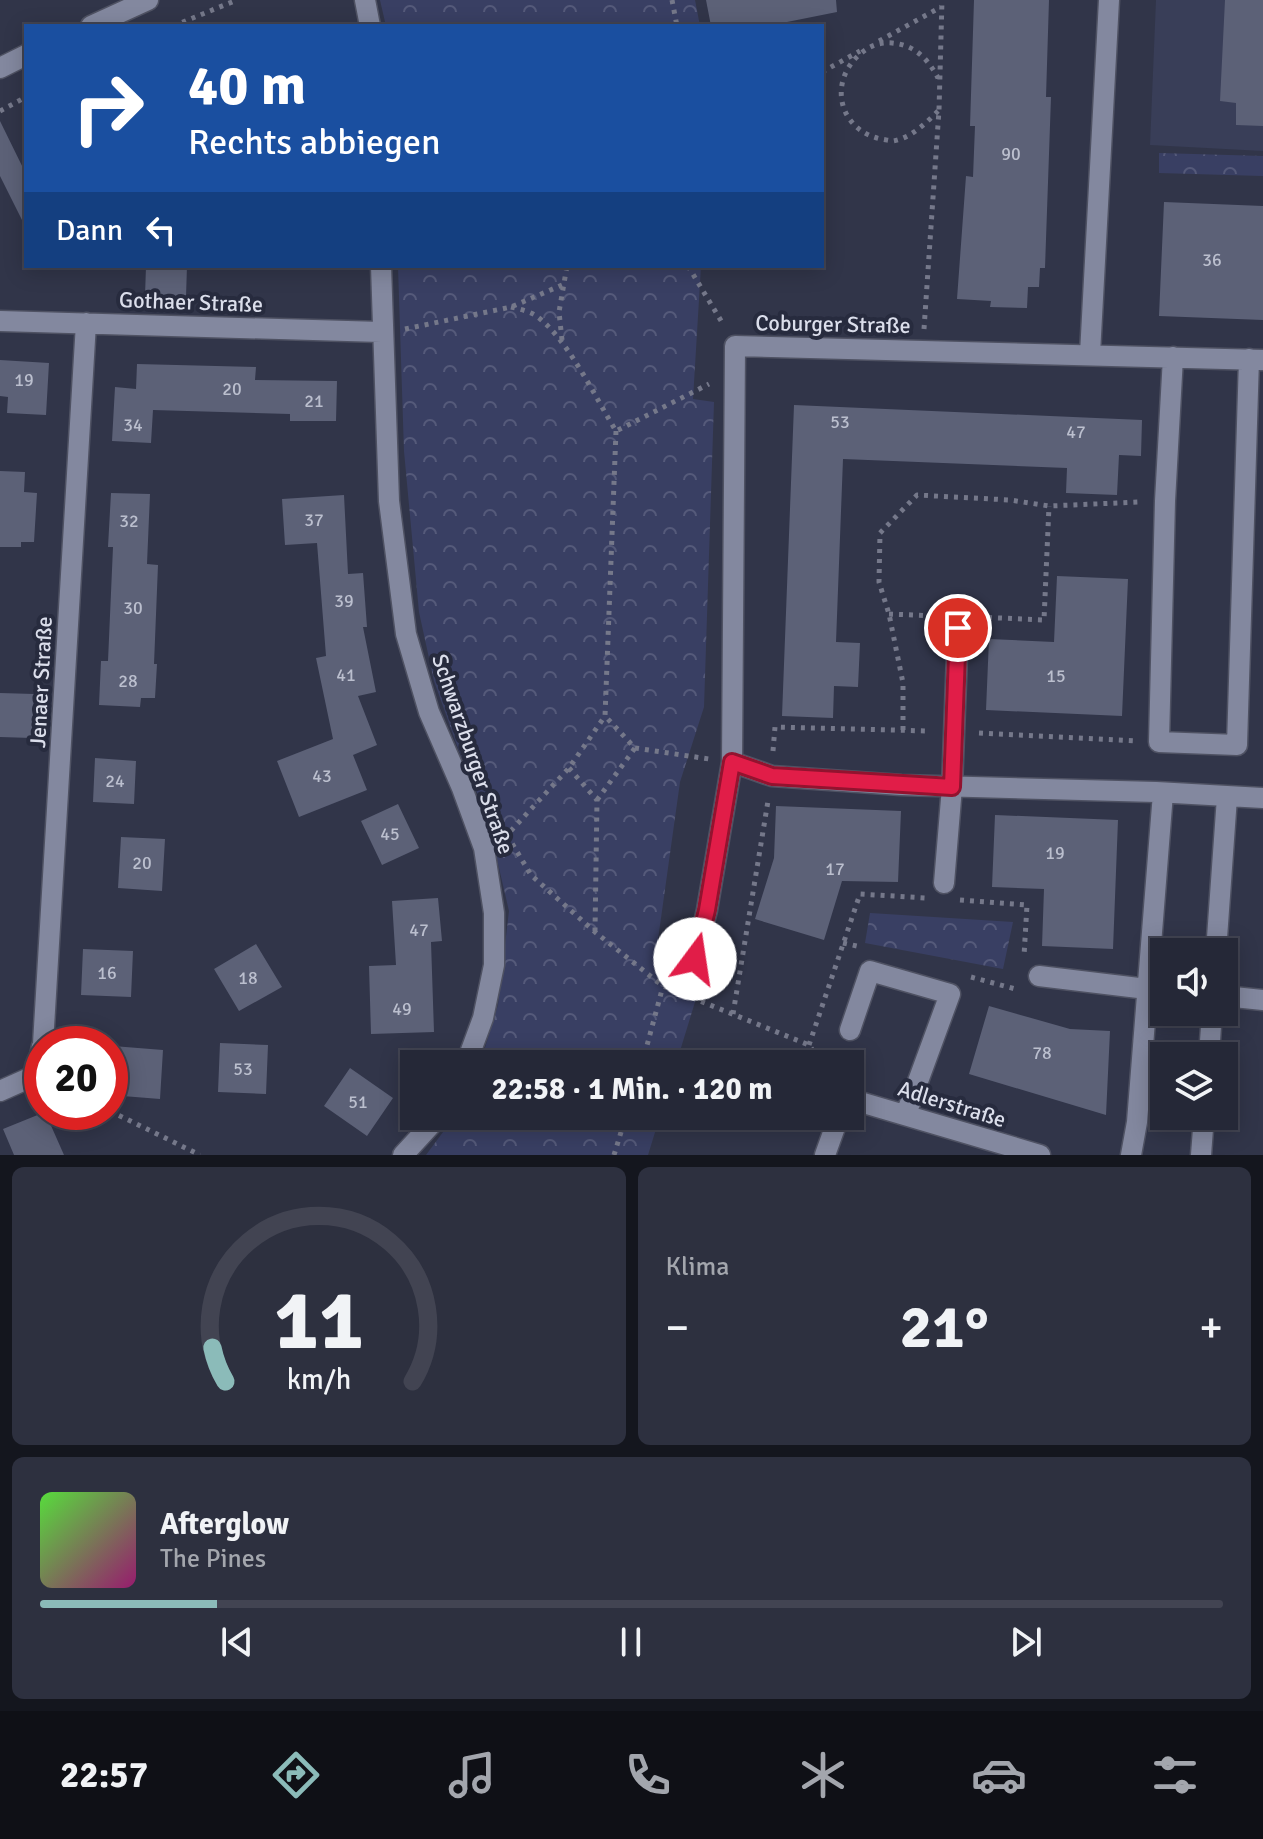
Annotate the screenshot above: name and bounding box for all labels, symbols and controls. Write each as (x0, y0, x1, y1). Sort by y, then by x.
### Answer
text: 40 m (188, 51, 306, 120)
icon: right (56, 56, 160, 160)
text: Rechts abbiegen (188, 120, 441, 165)
house number: 90 (1001, 143, 1021, 165)
icon: left (139, 208, 183, 252)
text: Dann (56, 212, 123, 249)
house number: 36 (1202, 249, 1222, 271)
street label: Gothaer Straße (119, 286, 263, 318)
street label: Coburger Straße (755, 309, 911, 339)
house number: 19 (14, 369, 34, 391)
house number: 20 (222, 378, 242, 400)
house number: 21 (304, 390, 324, 412)
house number: 53 (830, 411, 850, 433)
house number: 34 (123, 414, 143, 436)
house number: 47 (1066, 421, 1086, 443)
house number: 37 (304, 509, 324, 531)
house number: 32 (119, 510, 139, 532)
house number: 39 (334, 590, 354, 612)
pin (924, 594, 992, 662)
house number: 30 (123, 597, 143, 619)
icon: arrive (936, 606, 980, 650)
street label: Jenaer Straße (24, 616, 58, 748)
street label: Schwarzburger Straße (426, 650, 520, 858)
house number: 41 (336, 664, 356, 686)
house number: 15 (1046, 665, 1066, 687)
house number: 28 (118, 670, 138, 692)
house number: 43 (312, 765, 332, 787)
house number: 24 (105, 770, 125, 792)
house number: 45 (380, 823, 400, 845)
house number: 19 (1045, 842, 1065, 864)
house number: 20 (132, 852, 152, 874)
house number: 17 (825, 858, 845, 880)
position arrow (653, 917, 737, 1001)
house number: 47 (409, 919, 429, 941)
map controls (1150, 938, 1238, 1130)
button: sound (1150, 938, 1238, 1026)
house number: 16 (97, 962, 117, 984)
house number: 18 (238, 967, 258, 989)
house number: 49 (392, 998, 412, 1020)
speed limit sign: 20 (24, 1026, 128, 1130)
house number: 78 (1032, 1042, 1052, 1064)
button: layers (1150, 1042, 1238, 1130)
house number: 53 (233, 1058, 253, 1080)
text: 22:58 · 1 Min. · 120 m (491, 1071, 773, 1108)
street label: Adlerstraße (895, 1075, 1009, 1133)
house number: 51 (348, 1091, 368, 1113)
text: Klima (666, 1251, 729, 1283)
text: 11 (274, 1270, 364, 1372)
text: 21° (900, 1291, 989, 1365)
text: − (666, 1301, 689, 1355)
text: + (1199, 1301, 1223, 1355)
text: km/h (286, 1362, 351, 1397)
text: Afterglow (160, 1506, 289, 1543)
text: The Pines (160, 1543, 266, 1575)
icon: previous (215, 1620, 259, 1664)
icon: pause (609, 1620, 653, 1664)
icon: next (1004, 1620, 1048, 1664)
icon: directions (268, 1747, 324, 1803)
icon: music (444, 1747, 500, 1803)
icon: phone (620, 1747, 676, 1803)
icon: climate (795, 1747, 851, 1803)
icon: car (971, 1747, 1027, 1803)
icon: filters (1147, 1747, 1203, 1803)
text: 22:57 (60, 1753, 148, 1798)

